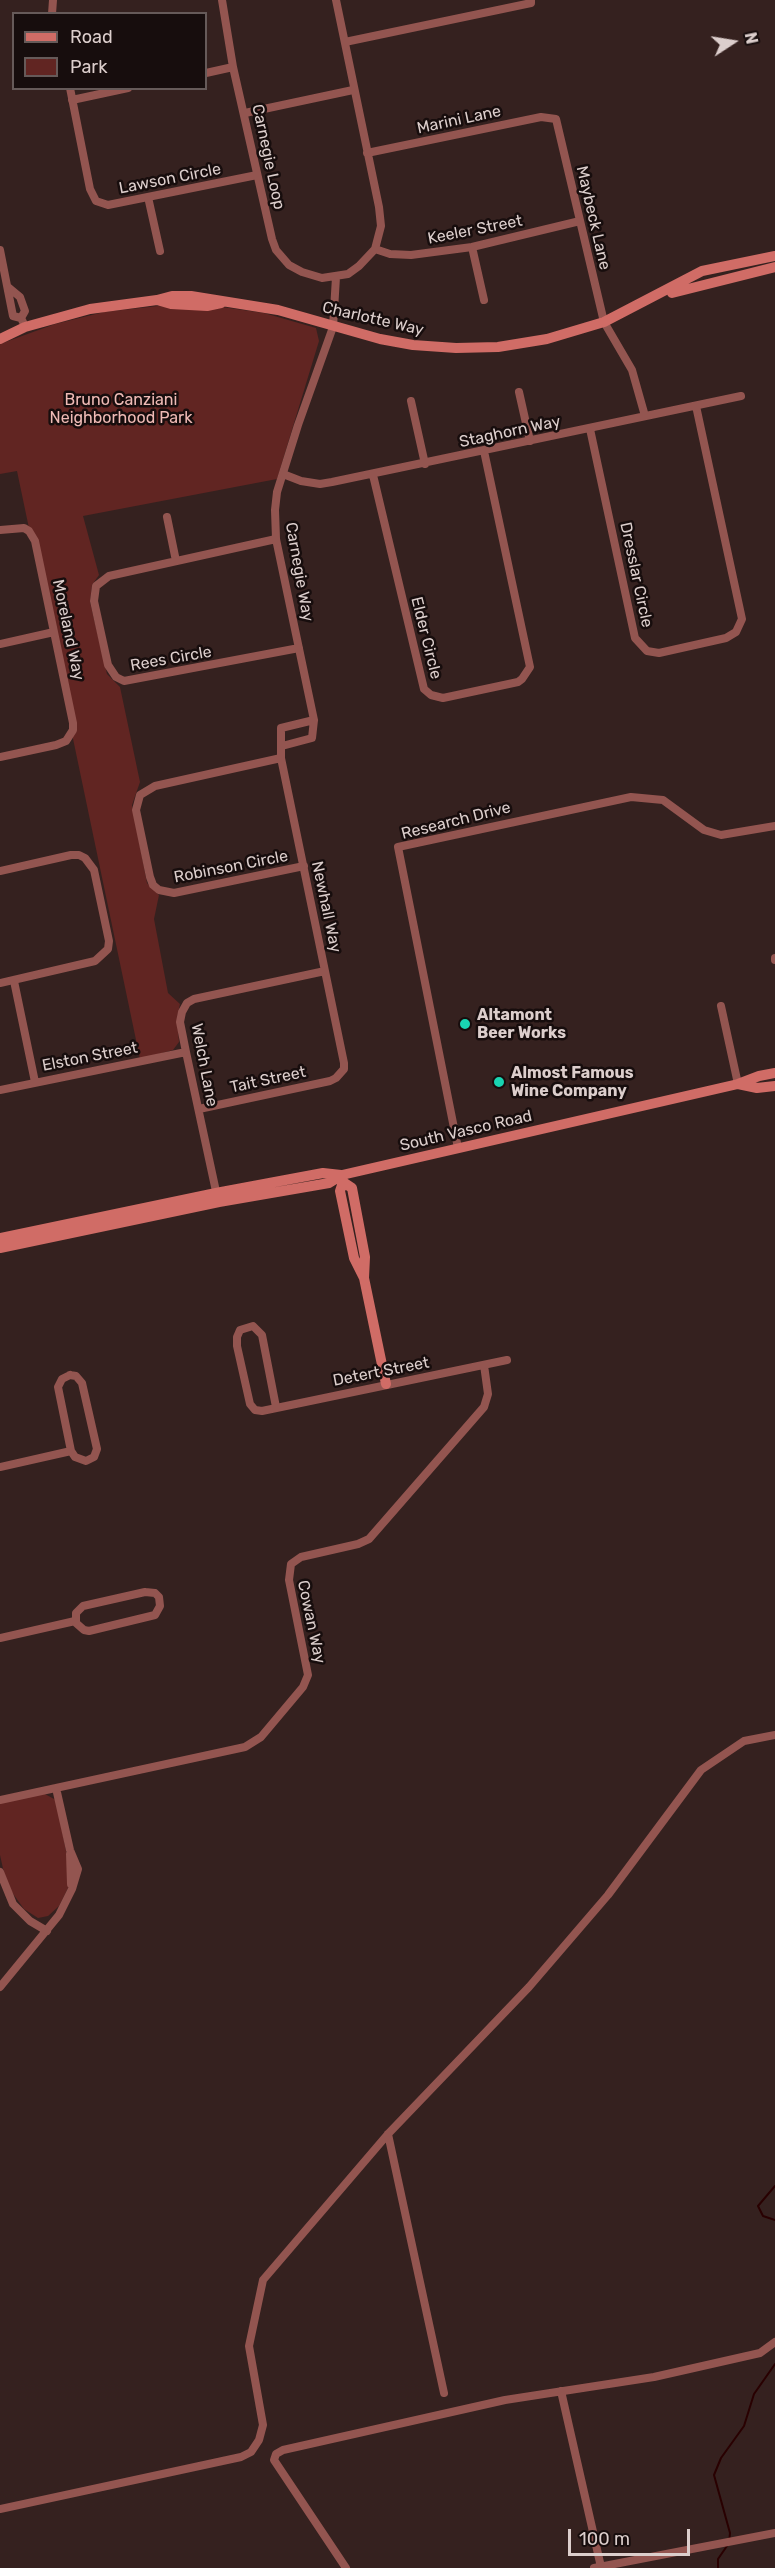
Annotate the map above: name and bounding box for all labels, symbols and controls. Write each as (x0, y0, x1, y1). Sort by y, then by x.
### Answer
legend (12, 12, 207, 90)
north arrow (703, 12, 763, 72)
text: Road (70, 26, 113, 48)
text: N (741, 31, 762, 46)
text: Park (70, 56, 107, 78)
street label: Marini Lane (415, 102, 503, 138)
street label: Carnegie Loop (247, 103, 289, 211)
street label: Lawson Circle (117, 160, 223, 198)
street label: Maybeck Lane (572, 164, 614, 272)
street label: Keeler Street (426, 211, 524, 249)
street label: Charlotte Way (320, 298, 426, 340)
park label: Bruno Canziani Neighborhood Park (50, 390, 192, 428)
street label: Staghorn Way (458, 412, 562, 452)
street label: Carnegie Way (281, 521, 317, 623)
street label: Dresslar Circle (615, 521, 657, 629)
street label: Moreland Way (48, 578, 88, 682)
street label: Elder Circle (407, 595, 445, 681)
street label: Rees Circle (129, 642, 213, 676)
street label: Research Drive (399, 798, 513, 844)
street label: Robinson Circle (172, 847, 290, 887)
street label: Newhall Way (307, 860, 345, 954)
place label: Altamont Beer Works (477, 1005, 566, 1043)
marker: Altamont Beer Works (458, 1017, 472, 1031)
street label: Welch Lane (187, 1022, 221, 1108)
street label: Elston Street (41, 1038, 139, 1076)
street label: Tait Street (228, 1063, 308, 1097)
place label: Almost Famous Wine Company (511, 1063, 634, 1101)
marker: Almost Famous Wine Company (492, 1075, 506, 1089)
street label: South Vasco Road (398, 1106, 534, 1156)
street label: Detert Street (331, 1353, 431, 1391)
street label: Cowan Way (293, 1579, 329, 1665)
scale bar (571, 2517, 692, 2555)
text: 100 m (579, 2528, 630, 2550)

